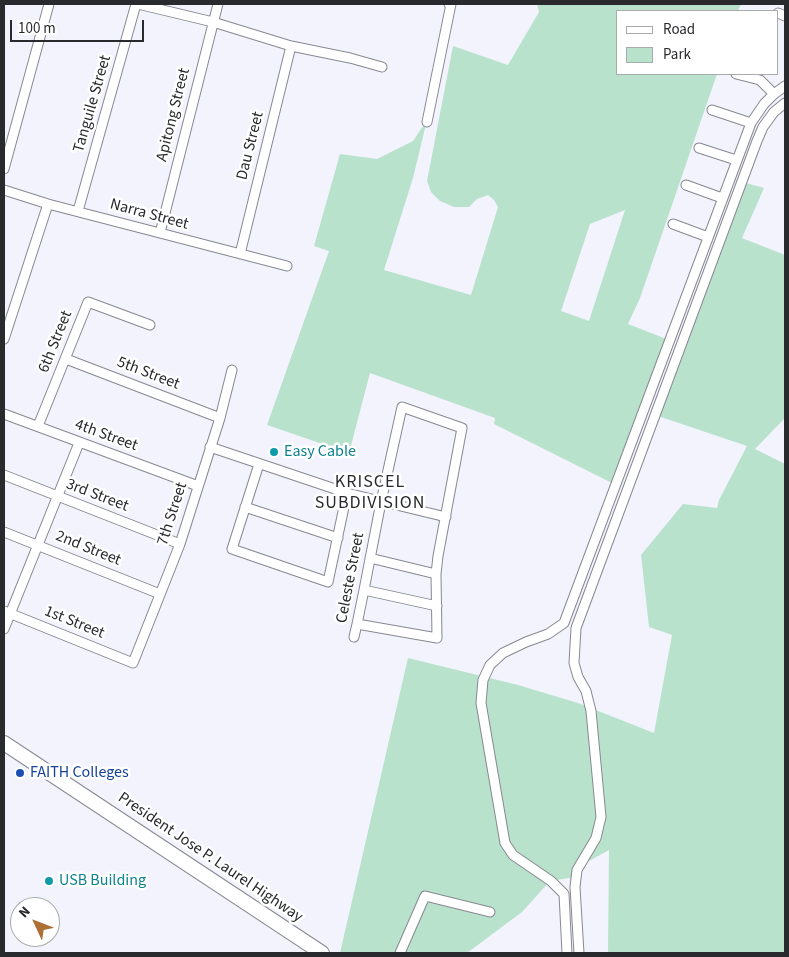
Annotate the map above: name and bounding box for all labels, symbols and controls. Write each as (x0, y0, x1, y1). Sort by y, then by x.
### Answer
scale bar (12, 10, 146, 42)
legend (616, 10, 779, 75)
text: 100 m (18, 18, 56, 39)
text: Road (663, 19, 695, 40)
text: Park (663, 44, 691, 65)
street label: Tanguile Street (70, 53, 116, 155)
street label: Apitong Street (153, 66, 195, 164)
street label: Dau Street (233, 110, 269, 182)
street label: Narra Street (108, 195, 190, 235)
street label: 6th Street (35, 308, 77, 376)
street label: 5th Street (114, 353, 182, 395)
street label: 4th Street (72, 416, 140, 456)
place label: Easy Cable (284, 442, 356, 462)
marker: Easy Cable (268, 446, 280, 458)
district label: KRISCEL SUBDIVISION (313, 472, 427, 514)
street label: 3rd Street (63, 475, 131, 517)
street label: 7th Street (154, 480, 192, 548)
street label: 2nd Street (52, 527, 124, 571)
street label: Celeste Street (333, 531, 369, 625)
street label: 1st Street (41, 602, 107, 644)
place label: FAITH Colleges (30, 763, 129, 783)
marker: FAITH Colleges (14, 767, 26, 779)
street label: President Jose P. Laurel Highway (114, 789, 306, 927)
place label: USB Building (59, 871, 146, 891)
marker: USB Building (43, 875, 55, 887)
north arrow (10, 897, 60, 947)
text: N (14, 902, 35, 923)

